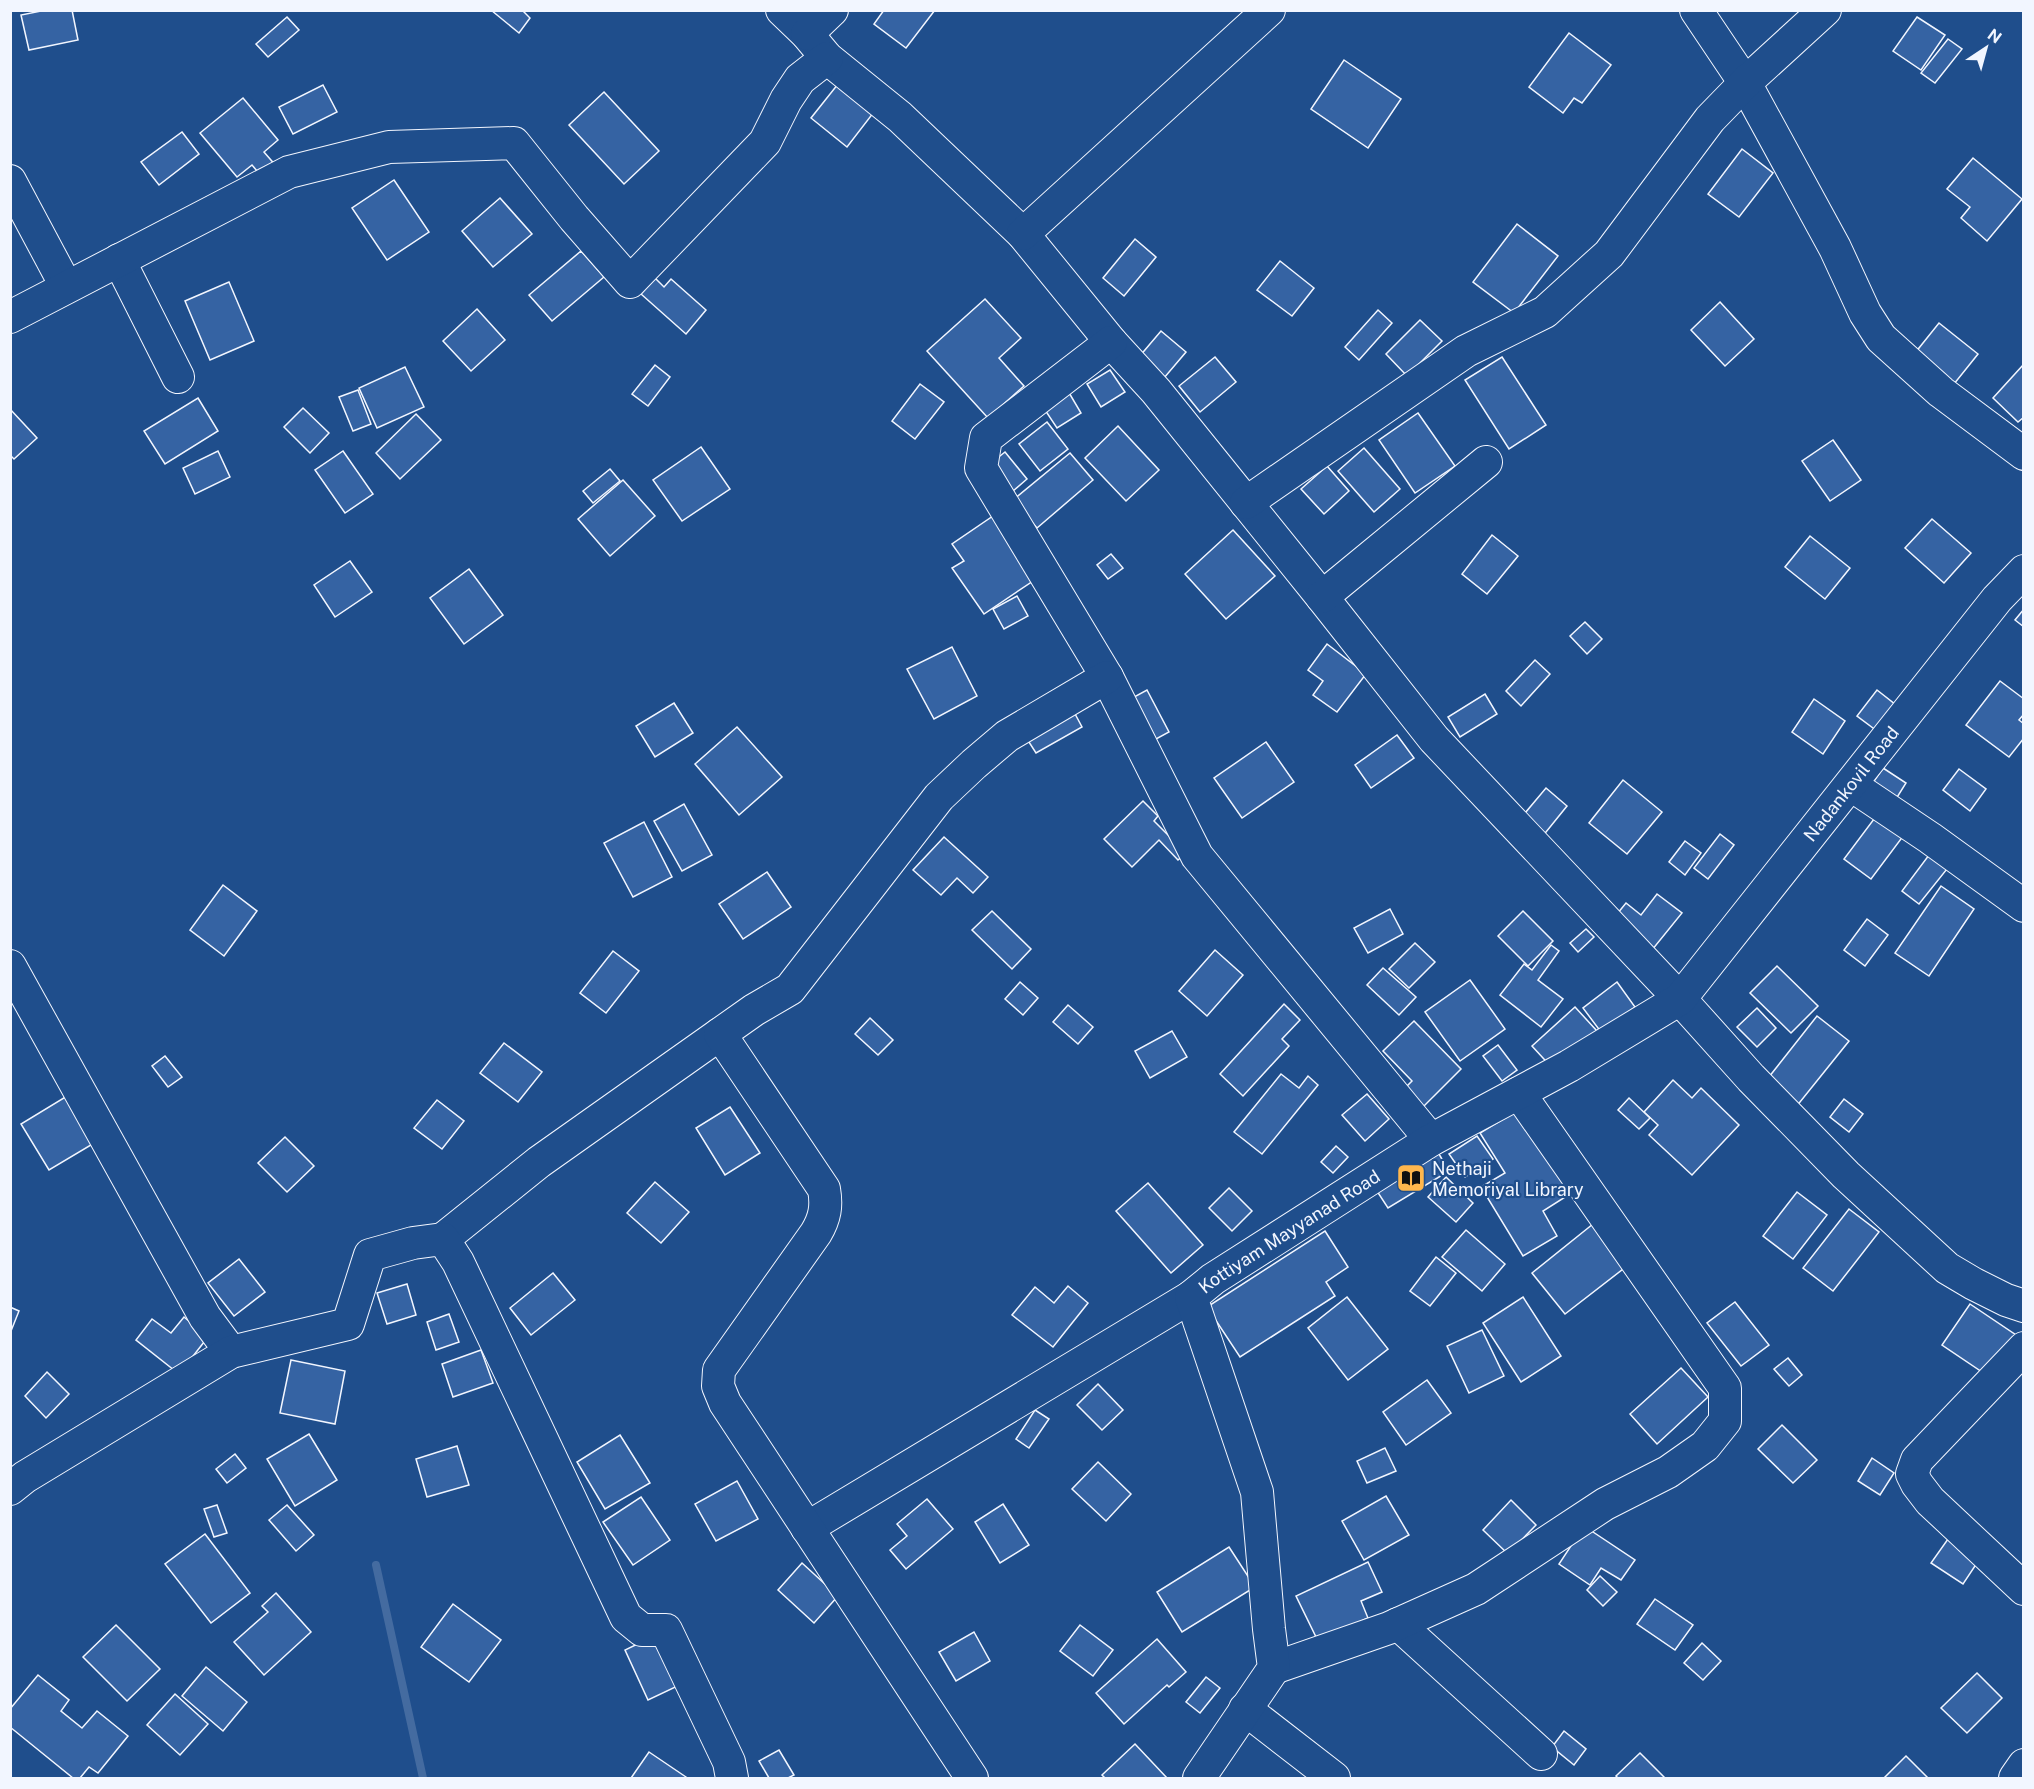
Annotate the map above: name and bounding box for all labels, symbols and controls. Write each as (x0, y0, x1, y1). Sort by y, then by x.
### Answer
north arrow (1956, 18, 2016, 78)
text: N (1984, 25, 2005, 48)
street label: Nadankovil Road (1799, 722, 1903, 845)
place label: Nethaji Memoriyal Library (1432, 1158, 1584, 1200)
library icon: Nethaji Memoriyal Library (1395, 1162, 1427, 1194)
street label: Kottiyam Mayyanad Road (1194, 1165, 1383, 1297)

